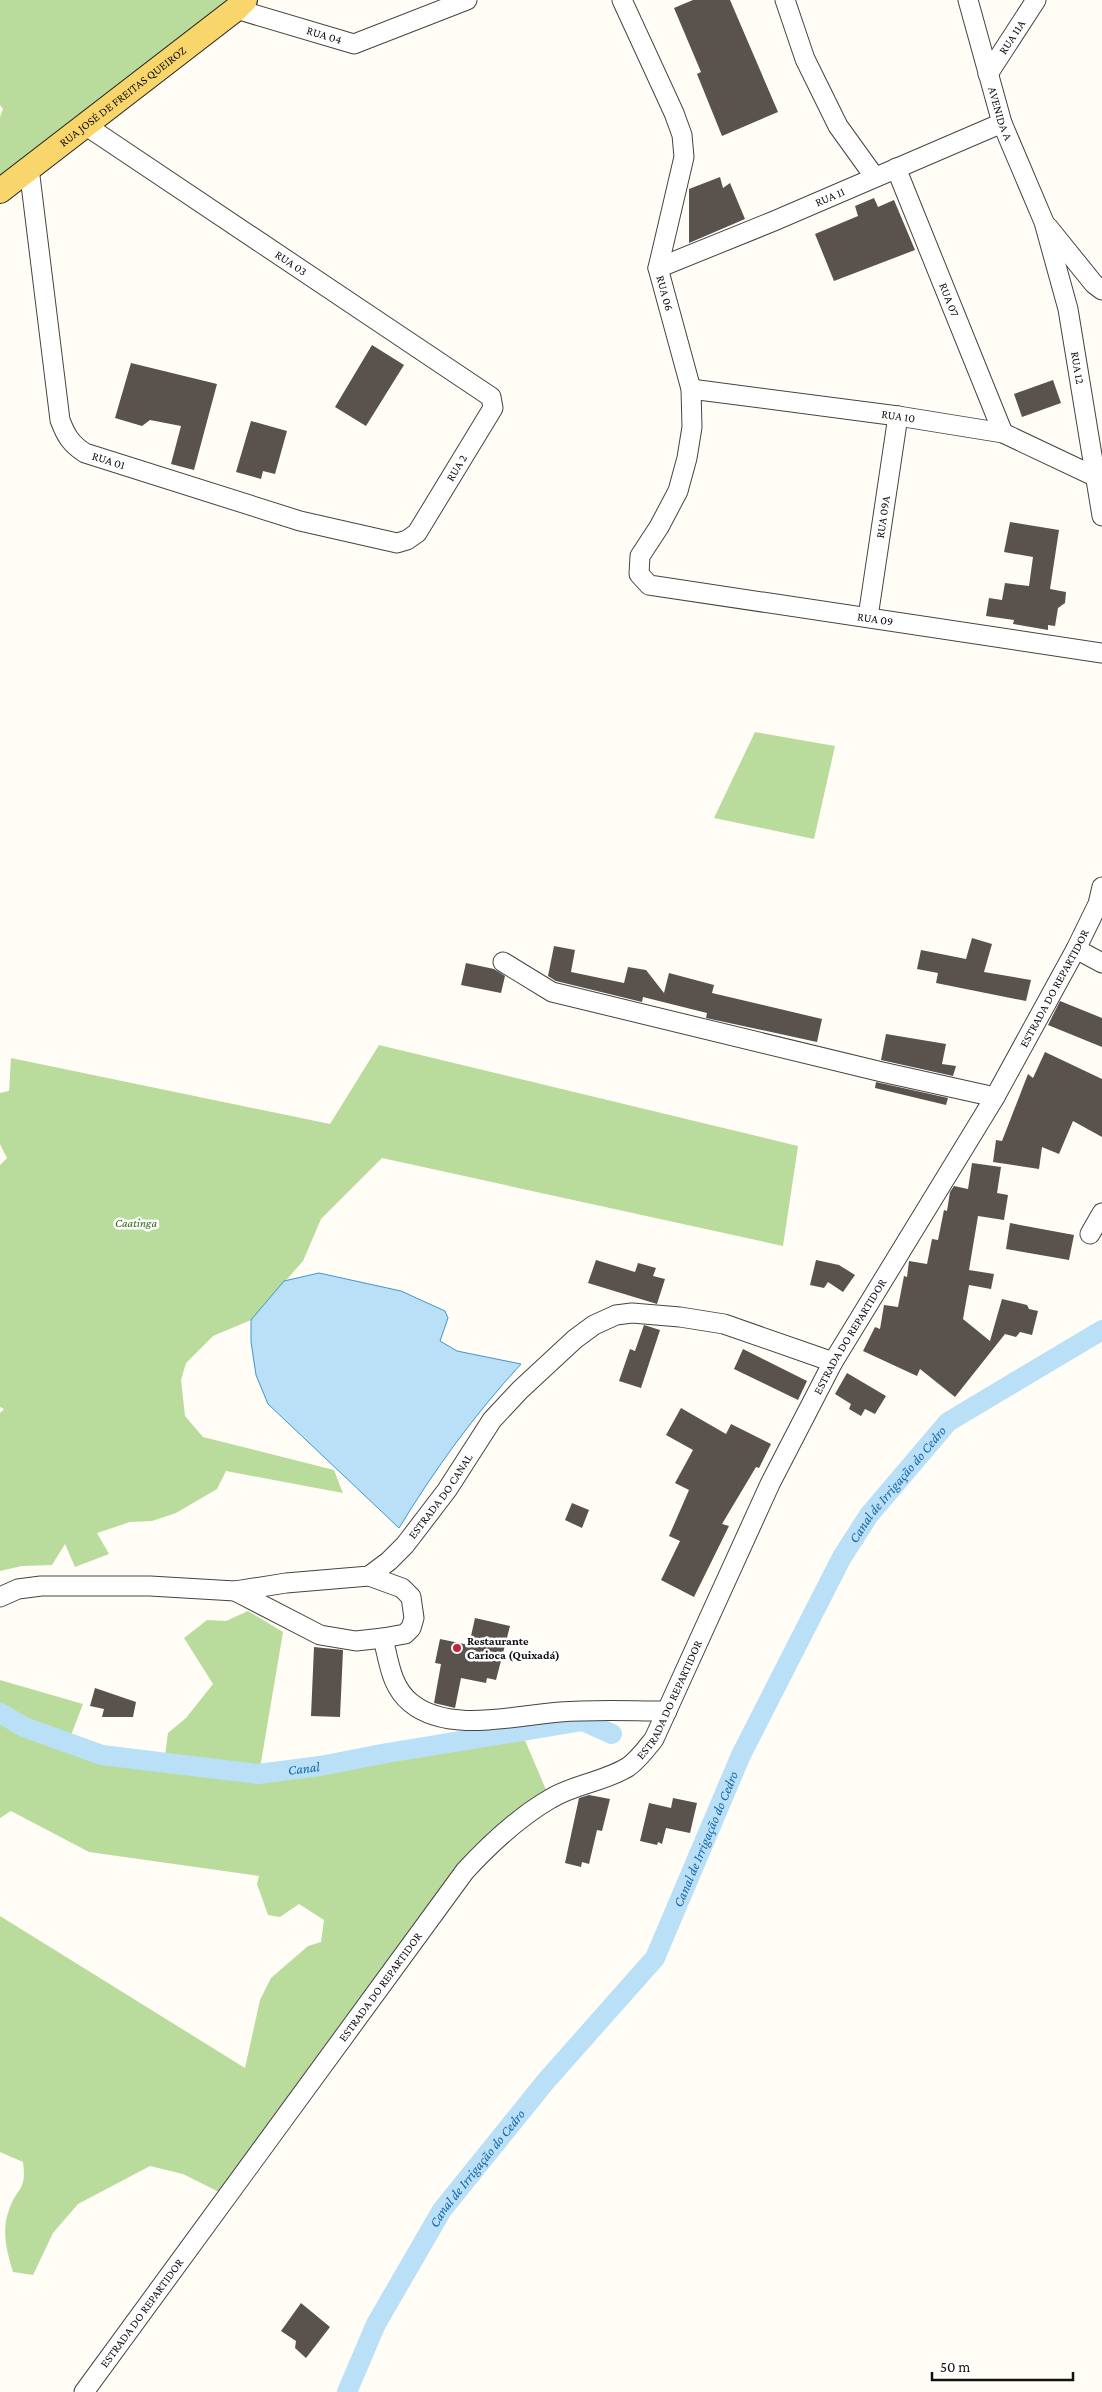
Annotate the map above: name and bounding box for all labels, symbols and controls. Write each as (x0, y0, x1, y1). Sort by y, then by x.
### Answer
street label: RUA 11A (996, 17, 1028, 57)
street label: RUA 04 (305, 23, 343, 47)
street label: RUA JOSÉ DE FREITAS QUEIROZ (57, 43, 189, 150)
street label: AVENIDA A (985, 85, 1016, 143)
street label: RUA 11 (813, 184, 847, 210)
street label: RUA 03 (272, 247, 310, 279)
street label: RUA 06 (653, 274, 676, 312)
street label: RUA 07 (936, 281, 962, 319)
street label: RUA 12 (1068, 350, 1087, 385)
street label: RUA 10 (881, 407, 916, 426)
street label: RUA 01 (90, 449, 127, 472)
street label: RUA 2 (443, 452, 470, 484)
street label: RUA 09A (873, 495, 893, 539)
street label: RUA 09 (856, 609, 894, 629)
street label: ESTRADA DO REPARTIDOR (1017, 927, 1092, 1050)
park label: Caatinga (115, 1216, 157, 1230)
street label: ESTRADA DO REPARTIDOR (810, 1276, 889, 1397)
water label: Canal de Irrigação do Cedro (845, 1423, 949, 1546)
street label: ESTRADA DO CANAL (405, 1451, 476, 1542)
place label: Restaurante Carioca (Quixadá) (467, 1634, 560, 1662)
street label: ESTRADA DO REPARTIDOR (633, 1638, 705, 1762)
marker: Restaurante Carioca (Quixadá) (451, 1642, 463, 1654)
water label: Canal (287, 1758, 321, 1778)
water label: Canal de Irrigação do Cedro (670, 1769, 741, 1909)
street label: ESTRADA DO REPARTIDOR (336, 1929, 425, 2044)
water label: Canal de Irrigação do Cedro (426, 2106, 528, 2230)
street label: ESTRADA DO REPARTIDOR (97, 2255, 187, 2370)
scale bar (932, 2350, 1073, 2382)
text: 50 m (940, 2359, 970, 2375)

